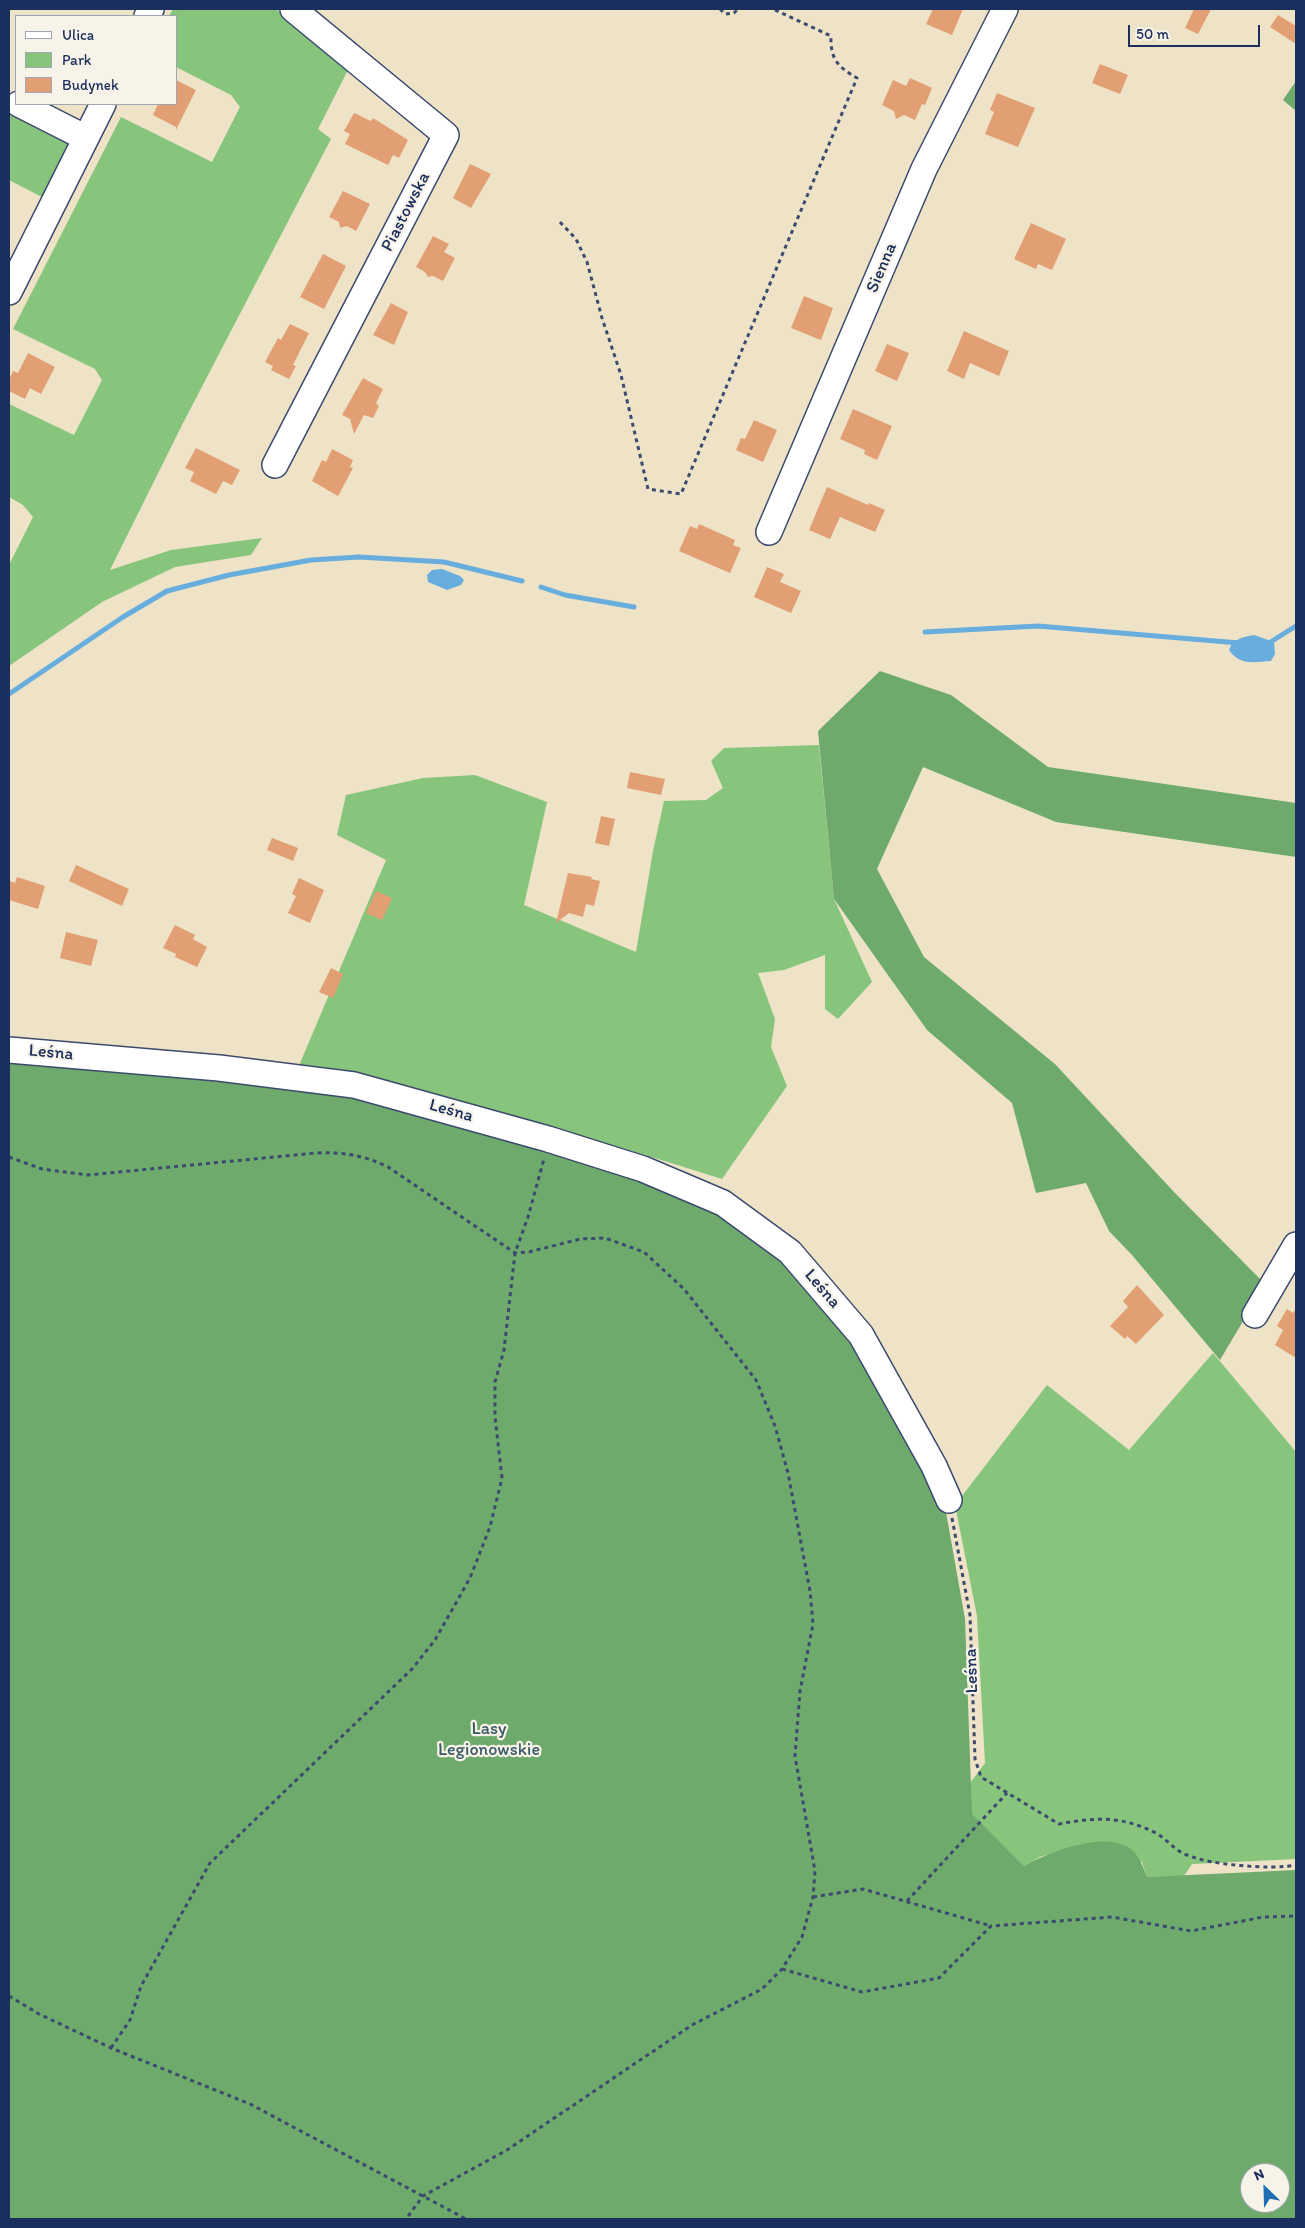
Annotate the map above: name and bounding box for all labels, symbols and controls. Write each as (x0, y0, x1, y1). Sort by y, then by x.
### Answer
legend (15, 15, 178, 105)
scale bar (1130, 15, 1262, 47)
text: 50 m (1136, 25, 1169, 43)
text: Ulica (62, 26, 94, 44)
text: Park (62, 51, 92, 69)
text: Budynek (62, 76, 119, 94)
street label: Piastowska (377, 169, 435, 255)
street label: Sienna (862, 240, 902, 296)
street label: Leśna (28, 1040, 74, 1066)
street label: Leśna (427, 1094, 475, 1128)
street label: Leśna (799, 1265, 845, 1313)
street label: Leśna (960, 1648, 984, 1694)
park label: Lasy Legionowskie (438, 1718, 540, 1760)
north arrow (1240, 2163, 1290, 2213)
text: N (1251, 2165, 1267, 2184)

